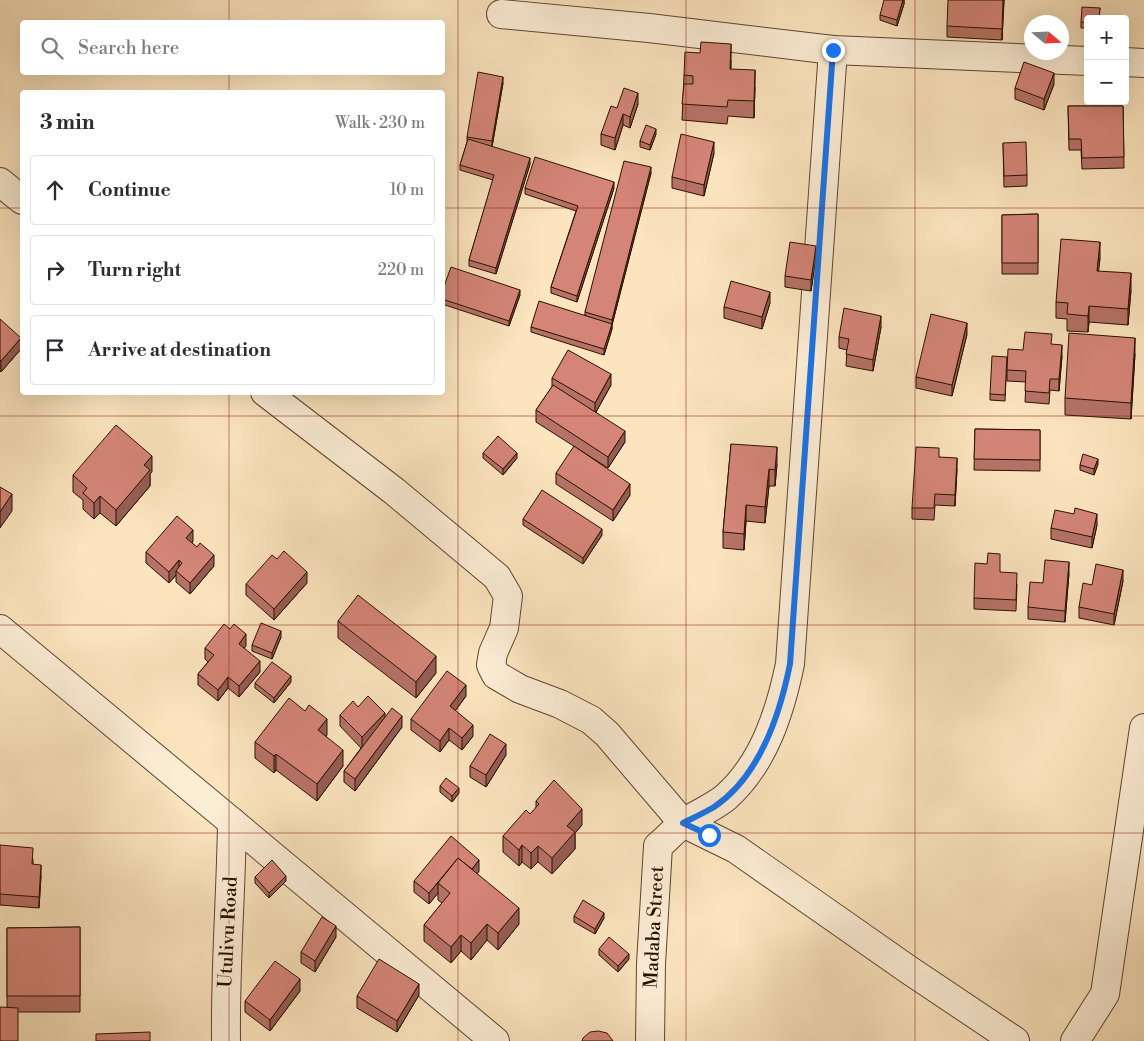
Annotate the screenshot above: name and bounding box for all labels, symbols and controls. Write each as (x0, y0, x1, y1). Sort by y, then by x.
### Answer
north arrow (1024, 15, 1069, 60)
map controls (1084, 15, 1129, 105)
button: + (1084, 15, 1129, 60)
search box (20, 20, 445, 75)
icon: search (38, 34, 66, 62)
text: Search here (78, 36, 179, 60)
route end (822, 39, 845, 62)
button: − (1084, 60, 1129, 105)
text: 3 min (40, 110, 95, 136)
text: Walk · 230 m (335, 113, 425, 133)
icon: ahead (41, 176, 69, 204)
text: Continue (88, 178, 171, 202)
text: 10 m (390, 180, 424, 200)
icon: right (41, 256, 69, 284)
text: Turn right (88, 258, 181, 282)
text: 220 m (378, 260, 424, 280)
icon: arrive (41, 336, 69, 364)
text: Arrive at destination (88, 338, 271, 362)
route start (698, 824, 721, 847)
street label: Madaba Street (639, 865, 669, 989)
street label: Utulivu Road (213, 876, 243, 988)

